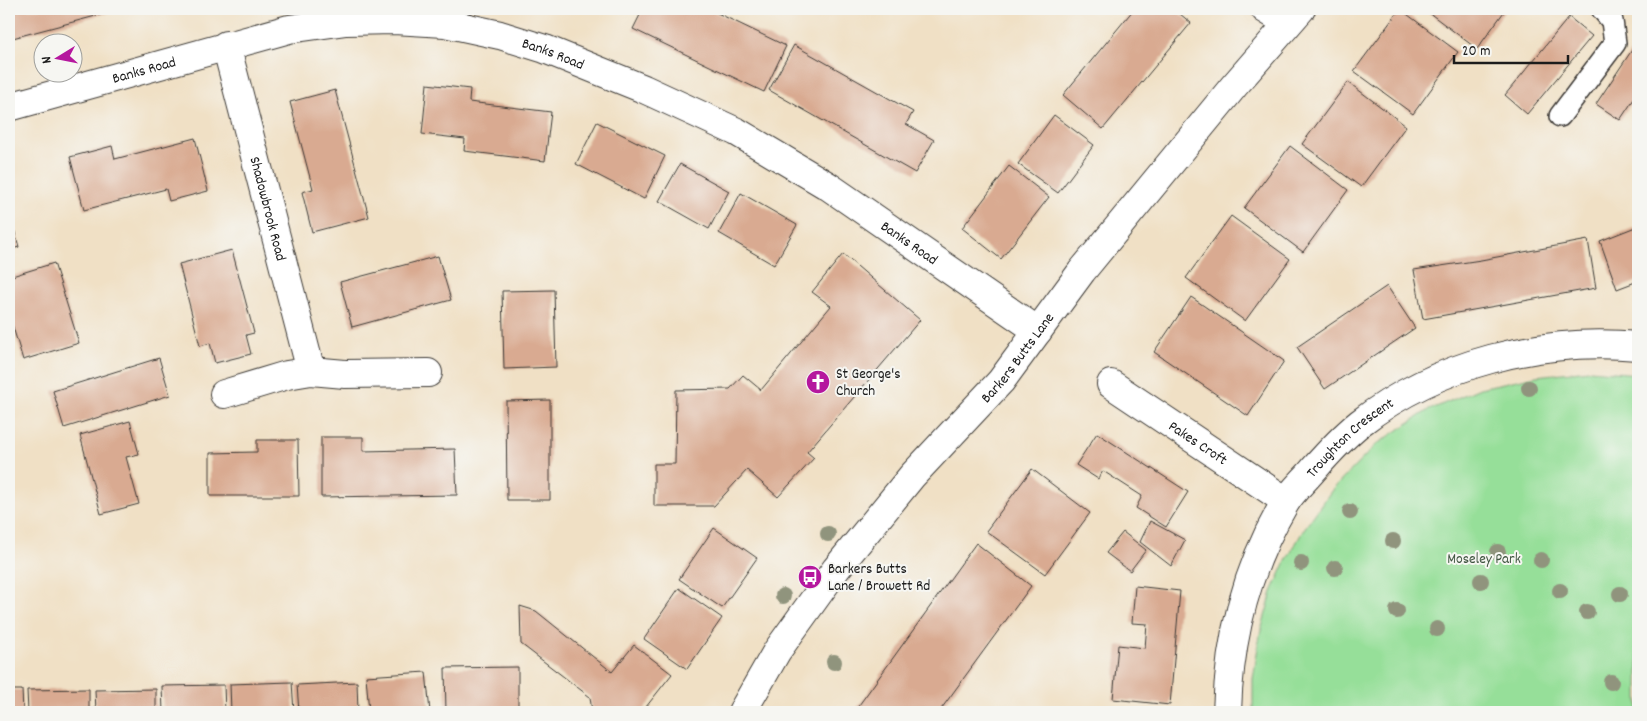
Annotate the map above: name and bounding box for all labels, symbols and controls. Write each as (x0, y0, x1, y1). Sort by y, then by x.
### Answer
north arrow (32, 32, 82, 82)
scale bar (1454, 32, 1568, 64)
street label: Banks Road (519, 33, 587, 77)
text: 20 m (1462, 41, 1490, 63)
street label: Banks Road (110, 52, 179, 91)
text: N (37, 55, 58, 65)
street label: Shadowbrook Road (243, 154, 291, 264)
street label: Banks Road (875, 216, 942, 272)
street label: Barkers Butts Lane (977, 309, 1061, 409)
place label: St George's Church (836, 364, 900, 403)
church icon: St George's Church (805, 369, 831, 395)
street label: Troughton Crescent (1302, 393, 1399, 484)
street label: Pakes Croft (1163, 416, 1231, 472)
park label: Moseley Park (1447, 549, 1521, 571)
place label: Barkers Butts Lane / Browett Rd (828, 559, 930, 598)
bus stop icon: Barkers Butts Lane / Browett Rd (797, 564, 823, 590)

